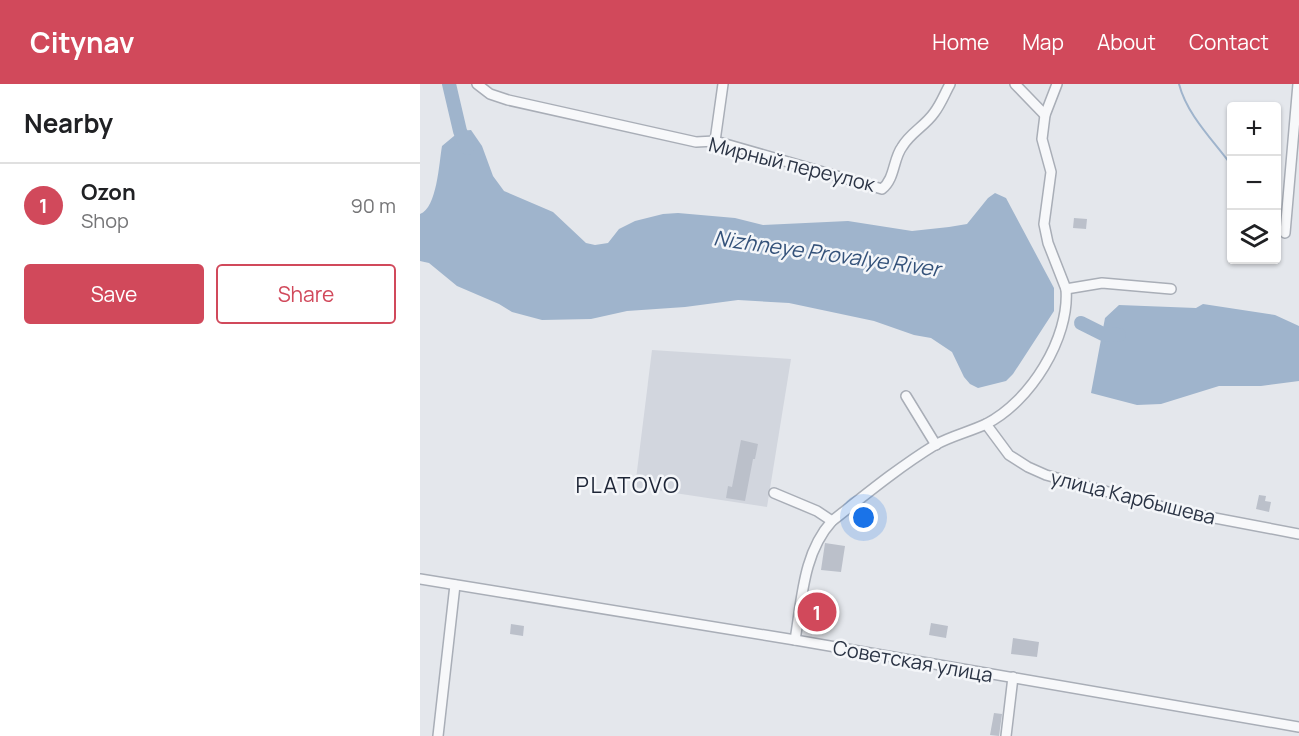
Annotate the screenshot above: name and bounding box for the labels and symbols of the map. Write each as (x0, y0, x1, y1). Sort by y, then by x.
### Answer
street label: Мирный переулок (706, 130, 879, 198)
water label: Nizhneye Provalye River (712, 223, 944, 283)
street label: улица Карбышева (1048, 463, 1218, 531)
district label: PLATOVO (576, 470, 680, 500)
your location (849, 503, 878, 532)
pin: 1 (798, 590, 836, 634)
street label: Советская улица (831, 634, 995, 688)

